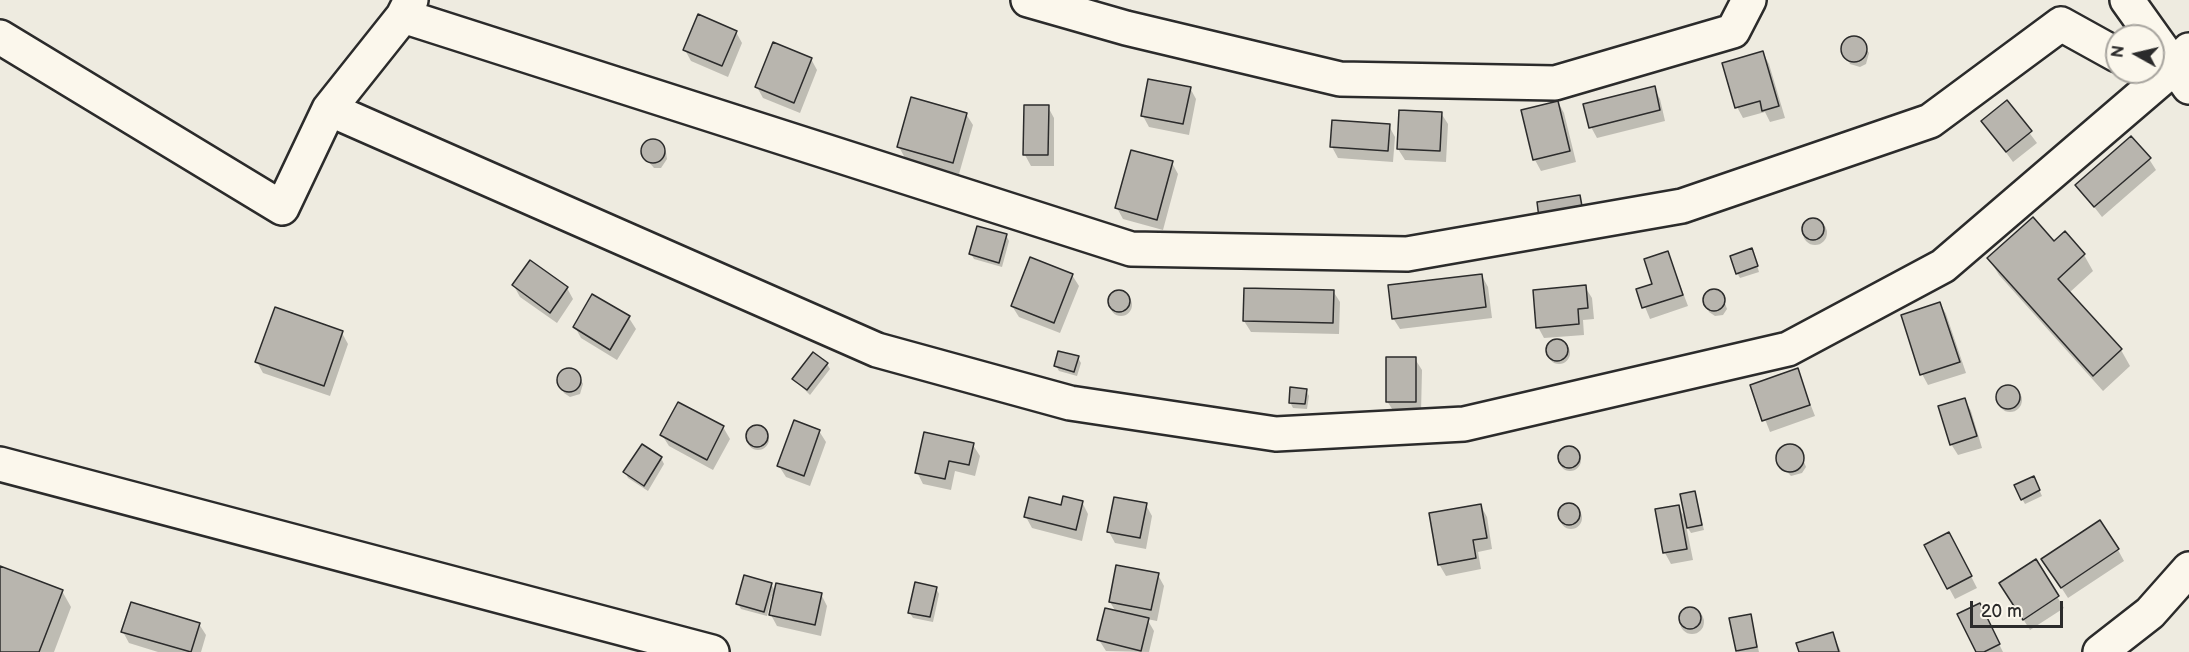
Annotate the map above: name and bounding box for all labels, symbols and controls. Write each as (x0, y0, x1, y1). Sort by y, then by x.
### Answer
north arrow (2105, 24, 2165, 84)
text: N (2108, 44, 2129, 59)
scale bar (1973, 589, 2066, 627)
text: 20 m (1981, 601, 2022, 622)

